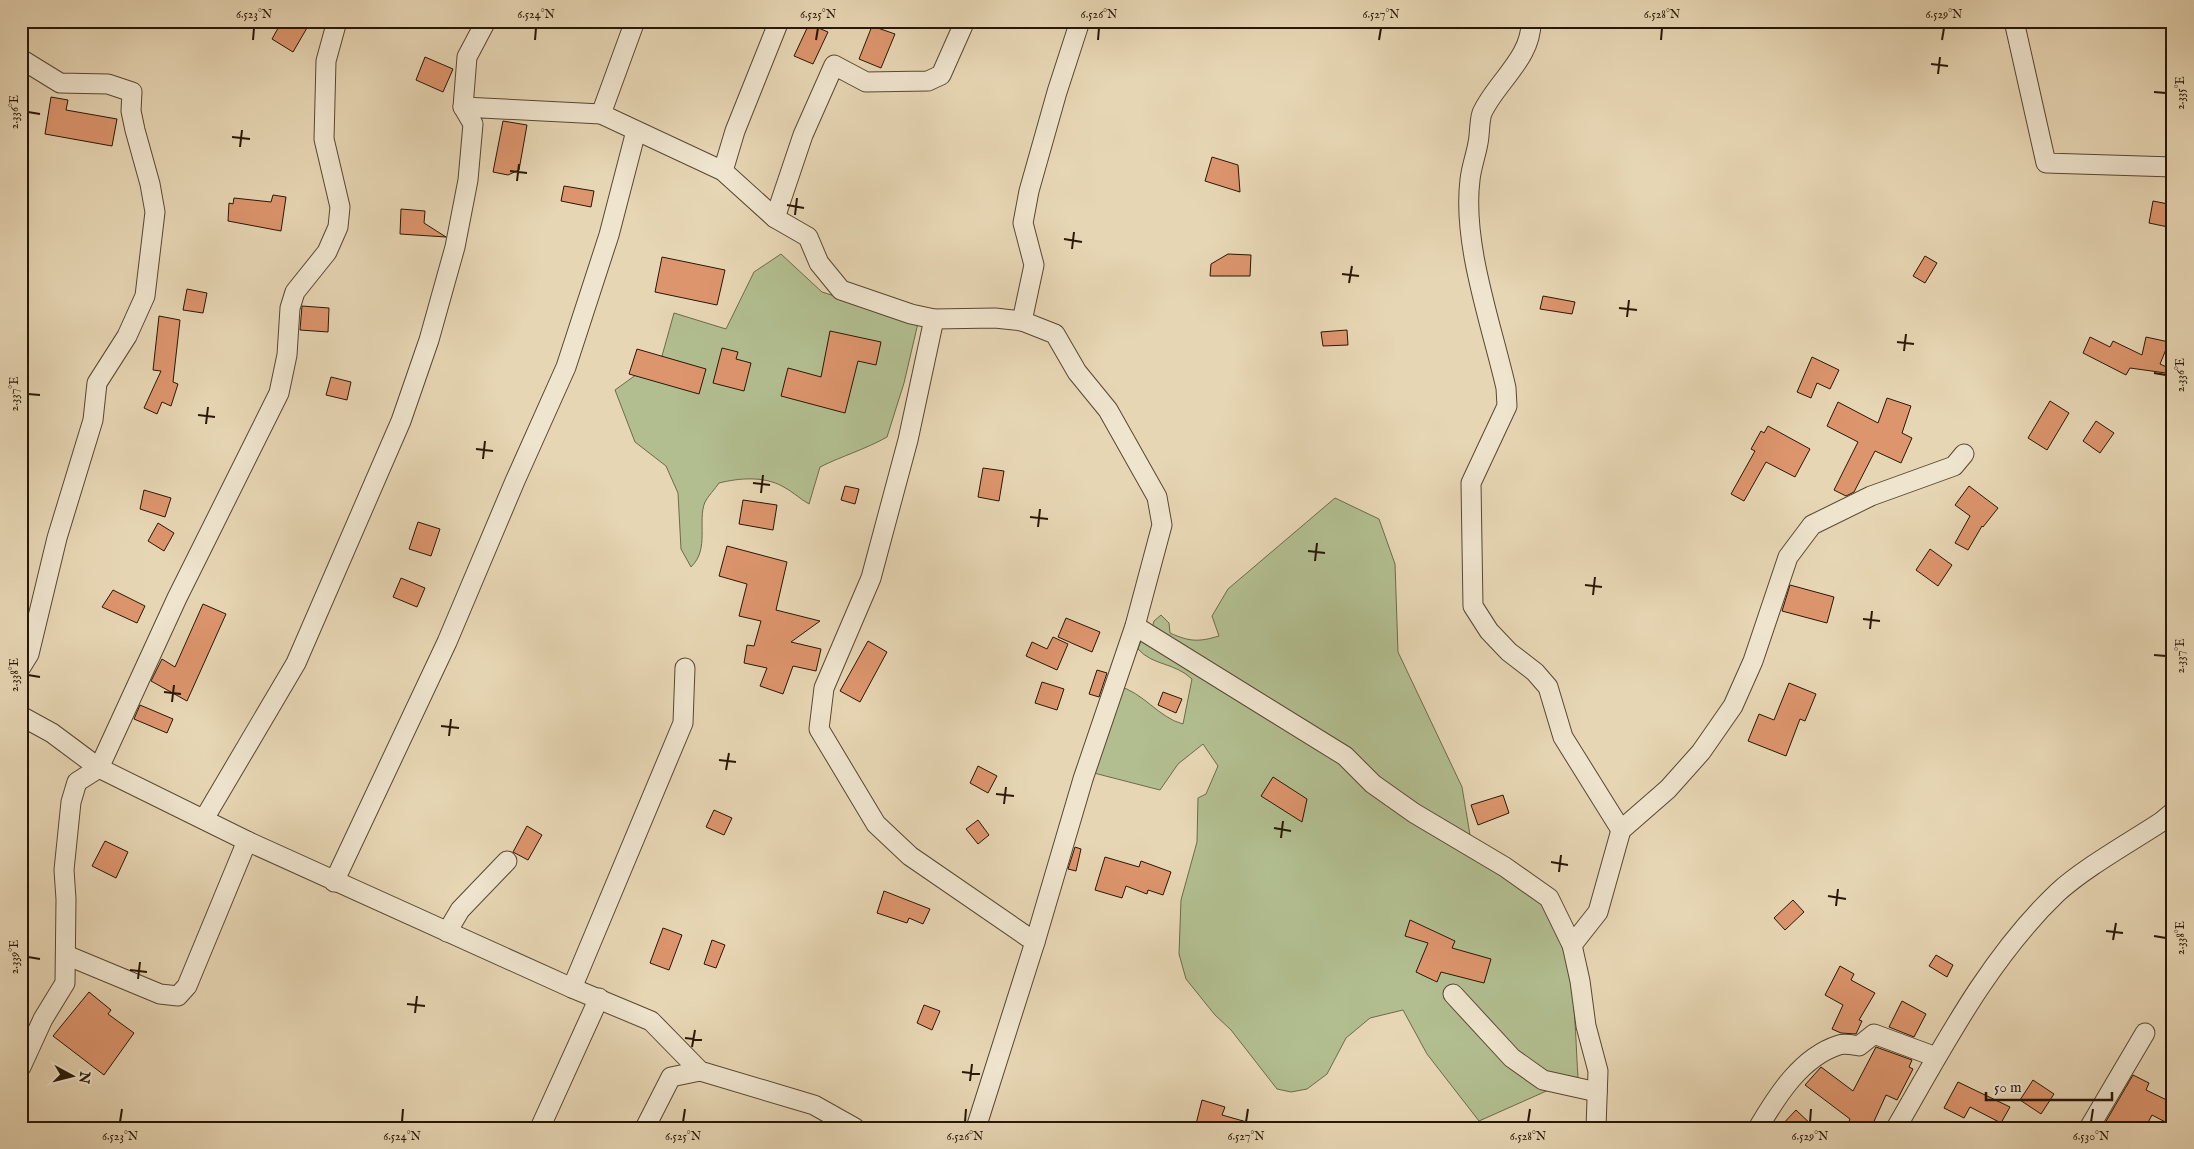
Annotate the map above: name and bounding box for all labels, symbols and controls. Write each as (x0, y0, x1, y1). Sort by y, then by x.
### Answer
text: 6.523°N (236, 7, 273, 22)
text: 6.524°N (517, 7, 555, 22)
text: 6.525°N (800, 7, 837, 22)
text: 6.526°N (1081, 7, 1118, 22)
text: 6.527°N (1362, 7, 1400, 22)
text: 6.528°N (1644, 7, 1681, 22)
text: 6.529°N (1926, 7, 1963, 22)
text: 2.335°E (2173, 76, 2188, 110)
text: 2.336°E (7, 95, 22, 129)
text: 2.336°E (2173, 358, 2188, 392)
text: 2.337°E (7, 377, 22, 411)
text: 2.337°E (2173, 639, 2188, 673)
text: 2.338°E (7, 658, 22, 692)
text: 2.338°E (2173, 921, 2188, 955)
text: 2.339°E (7, 940, 22, 974)
north arrow (48, 1052, 98, 1102)
text: N (74, 1069, 94, 1085)
scale bar (1986, 1069, 2113, 1101)
text: 50 m (1994, 1078, 2022, 1097)
text: 6.523°N (102, 1129, 139, 1144)
text: 6.524°N (383, 1129, 421, 1144)
text: 6.525°N (665, 1129, 702, 1144)
text: 6.526°N (947, 1129, 984, 1144)
text: 6.527°N (1227, 1129, 1265, 1144)
text: 6.528°N (1510, 1129, 1547, 1144)
text: 6.529°N (1792, 1129, 1829, 1144)
text: 6.530°N (2073, 1129, 2110, 1144)

